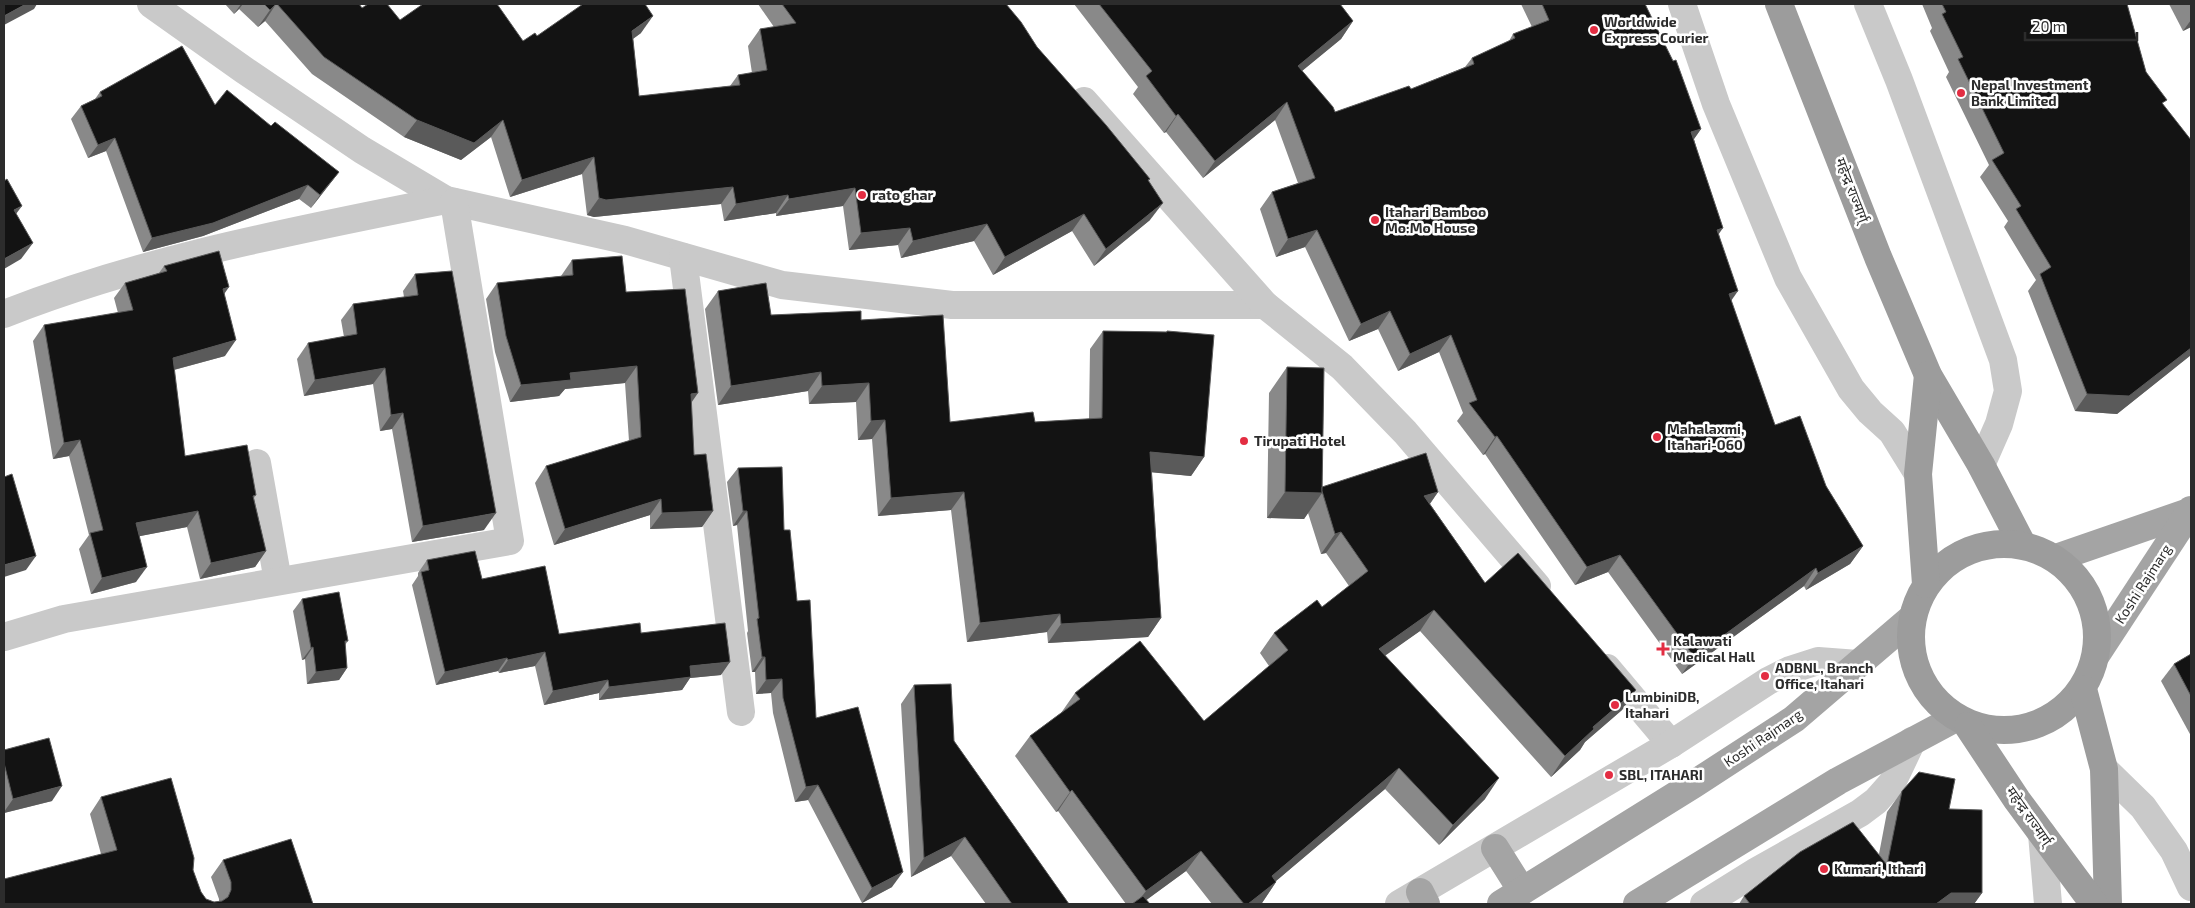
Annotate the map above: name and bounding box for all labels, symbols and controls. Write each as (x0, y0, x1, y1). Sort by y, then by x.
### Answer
scale bar (2025, 10, 2138, 42)
place label: Worldwide Express Courier (1604, 13, 1709, 46)
text: 20 m (2032, 17, 2066, 35)
marker: Worldwide Express Courier (1588, 24, 1600, 36)
place label: Nepal Investment Bank Limited (1971, 76, 2089, 109)
marker: Nepal Investment Bank Limited (1955, 87, 1967, 99)
street label: महेन्द्र राज्मार्ग् (1830, 155, 1873, 227)
place label: rato ghar (872, 186, 933, 203)
marker: rato ghar (856, 189, 868, 201)
place label: Itahari Bamboo Mo:Mo House (1385, 203, 1486, 236)
marker: Itahari Bamboo Mo:Mo House (1369, 214, 1381, 226)
place label: Mahalaxmi, Itahari-060 (1667, 420, 1744, 453)
marker: Mahalaxmi, Itahari-060 (1651, 431, 1663, 443)
place label: Tirupati Hotel (1254, 432, 1346, 449)
marker: Tirupati Hotel (1238, 435, 1250, 447)
street label: Koshi Rajmarg (2111, 541, 2175, 627)
place label: Kalawati Medical Hall (1673, 632, 1756, 665)
marker: Kalawati Medical Hall (1657, 643, 1669, 655)
place label: ADBNL, Branch Office, Itahari (1775, 659, 1874, 692)
marker: ADBNL, Branch Office, Itahari (1759, 670, 1771, 682)
place label: LumbiniDB, Itahari (1625, 688, 1700, 721)
marker: LumbiniDB, Itahari (1609, 699, 1621, 711)
street label: Koshi Rajmarg (1720, 705, 1805, 770)
place label: SBL, ITAHARI (1619, 766, 1703, 783)
marker: SBL, ITAHARI (1603, 769, 1615, 781)
street label: महेन्द्र राज्मार्ग् (2001, 783, 2057, 851)
place label: Kumari, Ithari (1834, 860, 1924, 877)
marker: Kumari, Ithari (1818, 863, 1830, 875)

